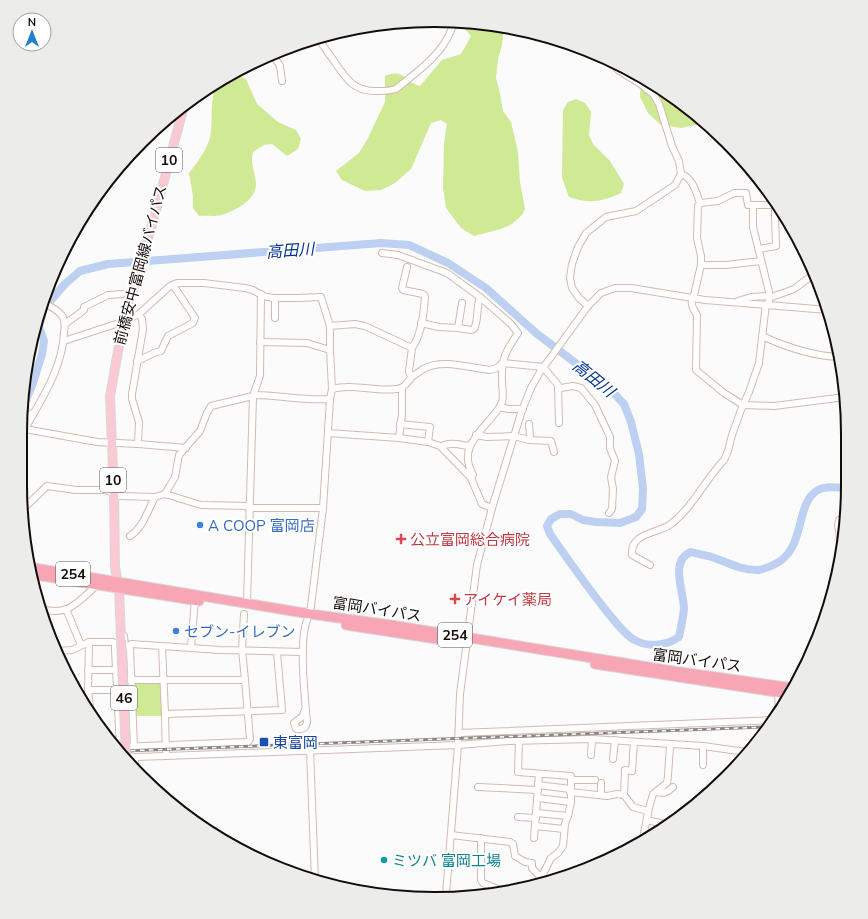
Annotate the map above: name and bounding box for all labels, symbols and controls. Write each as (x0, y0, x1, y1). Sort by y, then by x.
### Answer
north arrow (12, 12, 52, 52)
text: N (28, 15, 36, 29)
road number: 10 (156, 148, 182, 172)
street label: 前橋安中富岡線バイパス (110, 183, 170, 347)
water label: 高田川 (265, 238, 317, 262)
water label: 高田川 (569, 355, 620, 402)
road number: 10 (100, 468, 126, 492)
place label: A COOP 富岡店 (208, 516, 315, 535)
marker: A COOP 富岡店 (195, 520, 205, 530)
place label: 公立富岡総合病院 (410, 530, 530, 549)
marker: 公立富岡総合病院 (395, 533, 407, 545)
road number: 254 (56, 562, 90, 586)
place label: アイケイ薬局 (463, 590, 552, 609)
street label: 富岡バイパス (331, 593, 423, 625)
marker: アイケイ薬局 (450, 594, 460, 604)
place label: セブン-イレブン (184, 622, 295, 641)
road number: 254 (438, 623, 472, 647)
marker: セブン-イレブン (171, 626, 181, 636)
street label: 富岡バイパス (651, 644, 743, 676)
road number: 46 (111, 686, 137, 710)
place label: 東富岡 (273, 733, 318, 752)
marker: 東富岡 (258, 736, 270, 748)
place label: ミツバ 富岡工場 (392, 851, 501, 870)
marker: ミツバ 富岡工場 (379, 855, 389, 865)

